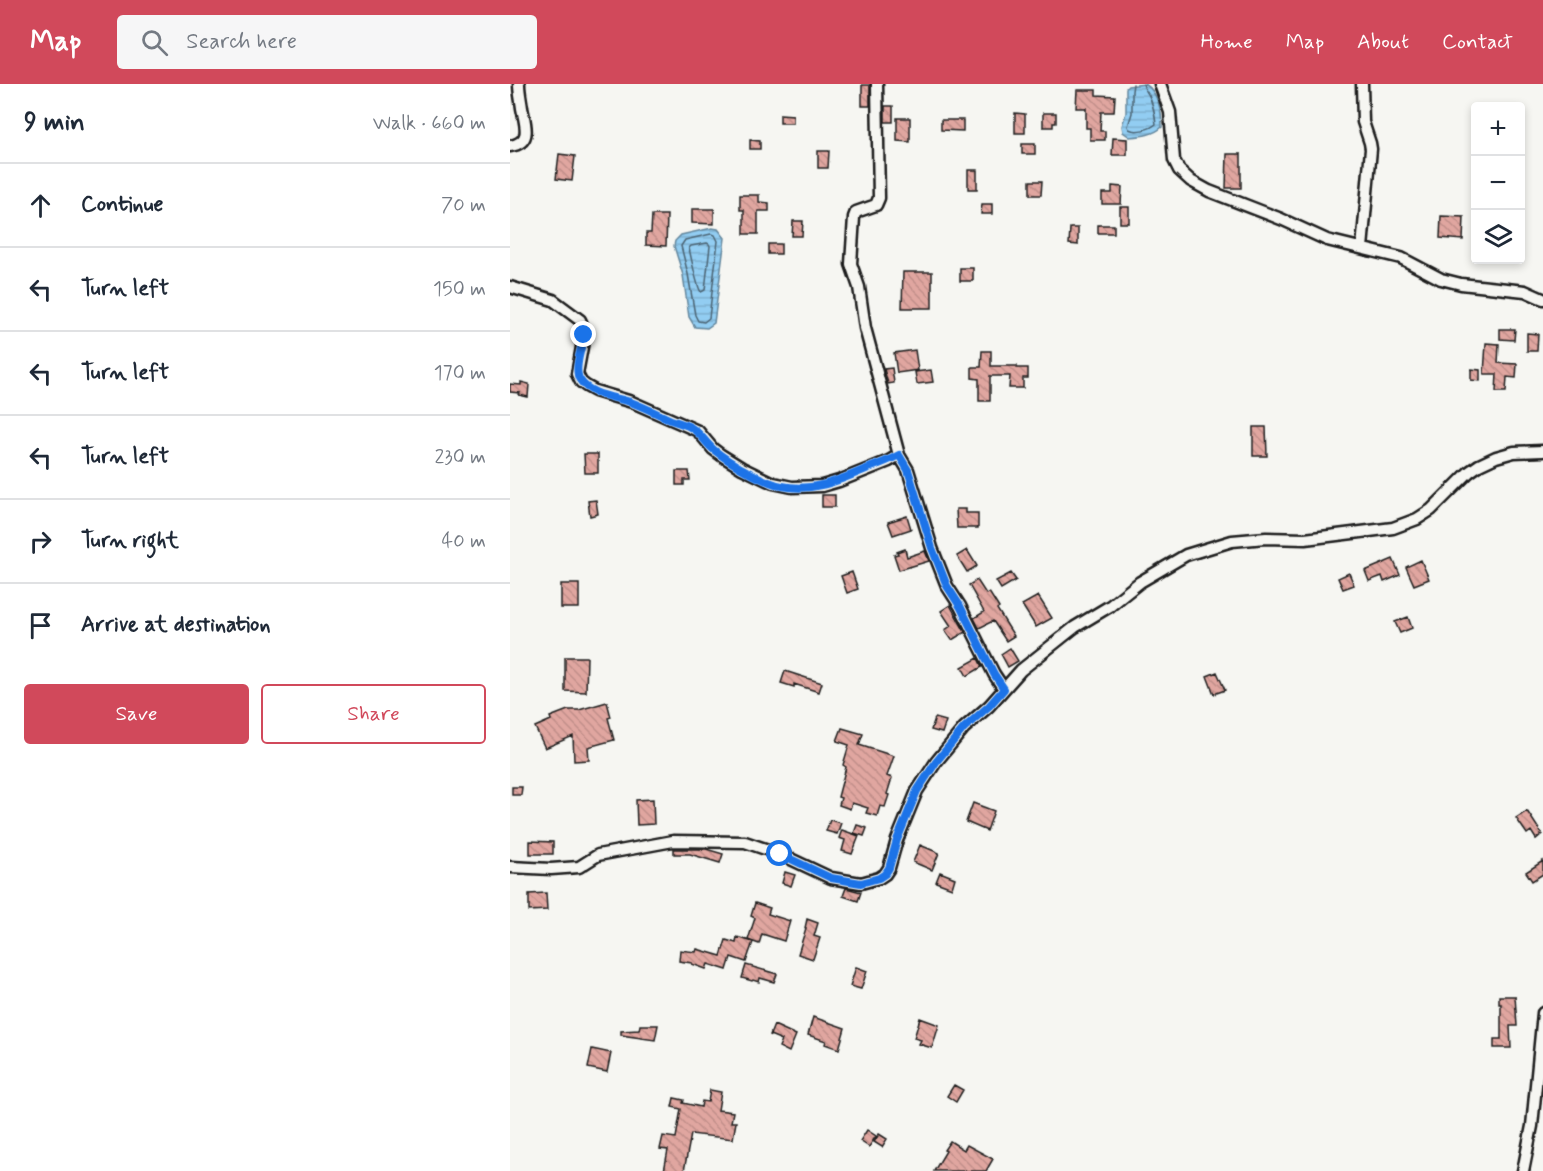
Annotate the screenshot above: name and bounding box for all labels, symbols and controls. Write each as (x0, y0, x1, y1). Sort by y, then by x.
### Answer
search box (117, 15, 537, 69)
text: Map (30, 24, 81, 61)
icon: search (138, 26, 171, 59)
text: Search here (186, 28, 297, 56)
text: Home (1201, 28, 1253, 56)
text: Map (1286, 28, 1324, 56)
text: About (1357, 28, 1409, 56)
text: Contact (1442, 28, 1513, 56)
map controls (1471, 102, 1525, 264)
button: + (1471, 102, 1525, 156)
text: 9 min (24, 106, 85, 140)
text: Walk · 660 m (373, 110, 486, 137)
button: − (1471, 156, 1525, 210)
icon: ahead (24, 189, 57, 222)
text: Continue (81, 191, 163, 219)
text: 70 m (441, 192, 486, 219)
button: layers (1471, 210, 1525, 264)
icon: left (24, 273, 57, 306)
text: Turn left (81, 275, 169, 303)
text: 150 m (433, 276, 486, 303)
route end (570, 321, 596, 347)
icon: left (24, 357, 57, 390)
text: Turn left (81, 359, 169, 387)
text: 170 m (434, 360, 486, 387)
icon: left (24, 441, 57, 474)
text: Turn left (81, 443, 169, 471)
text: 230 m (434, 444, 486, 471)
icon: right (24, 525, 57, 558)
text: Turn right (81, 527, 179, 555)
text: 40 m (442, 528, 486, 555)
icon: arrive (24, 609, 57, 642)
text: Arrive at destination (81, 611, 271, 639)
button: Save (24, 684, 249, 744)
button: Share (261, 684, 486, 744)
route start (766, 840, 792, 866)

